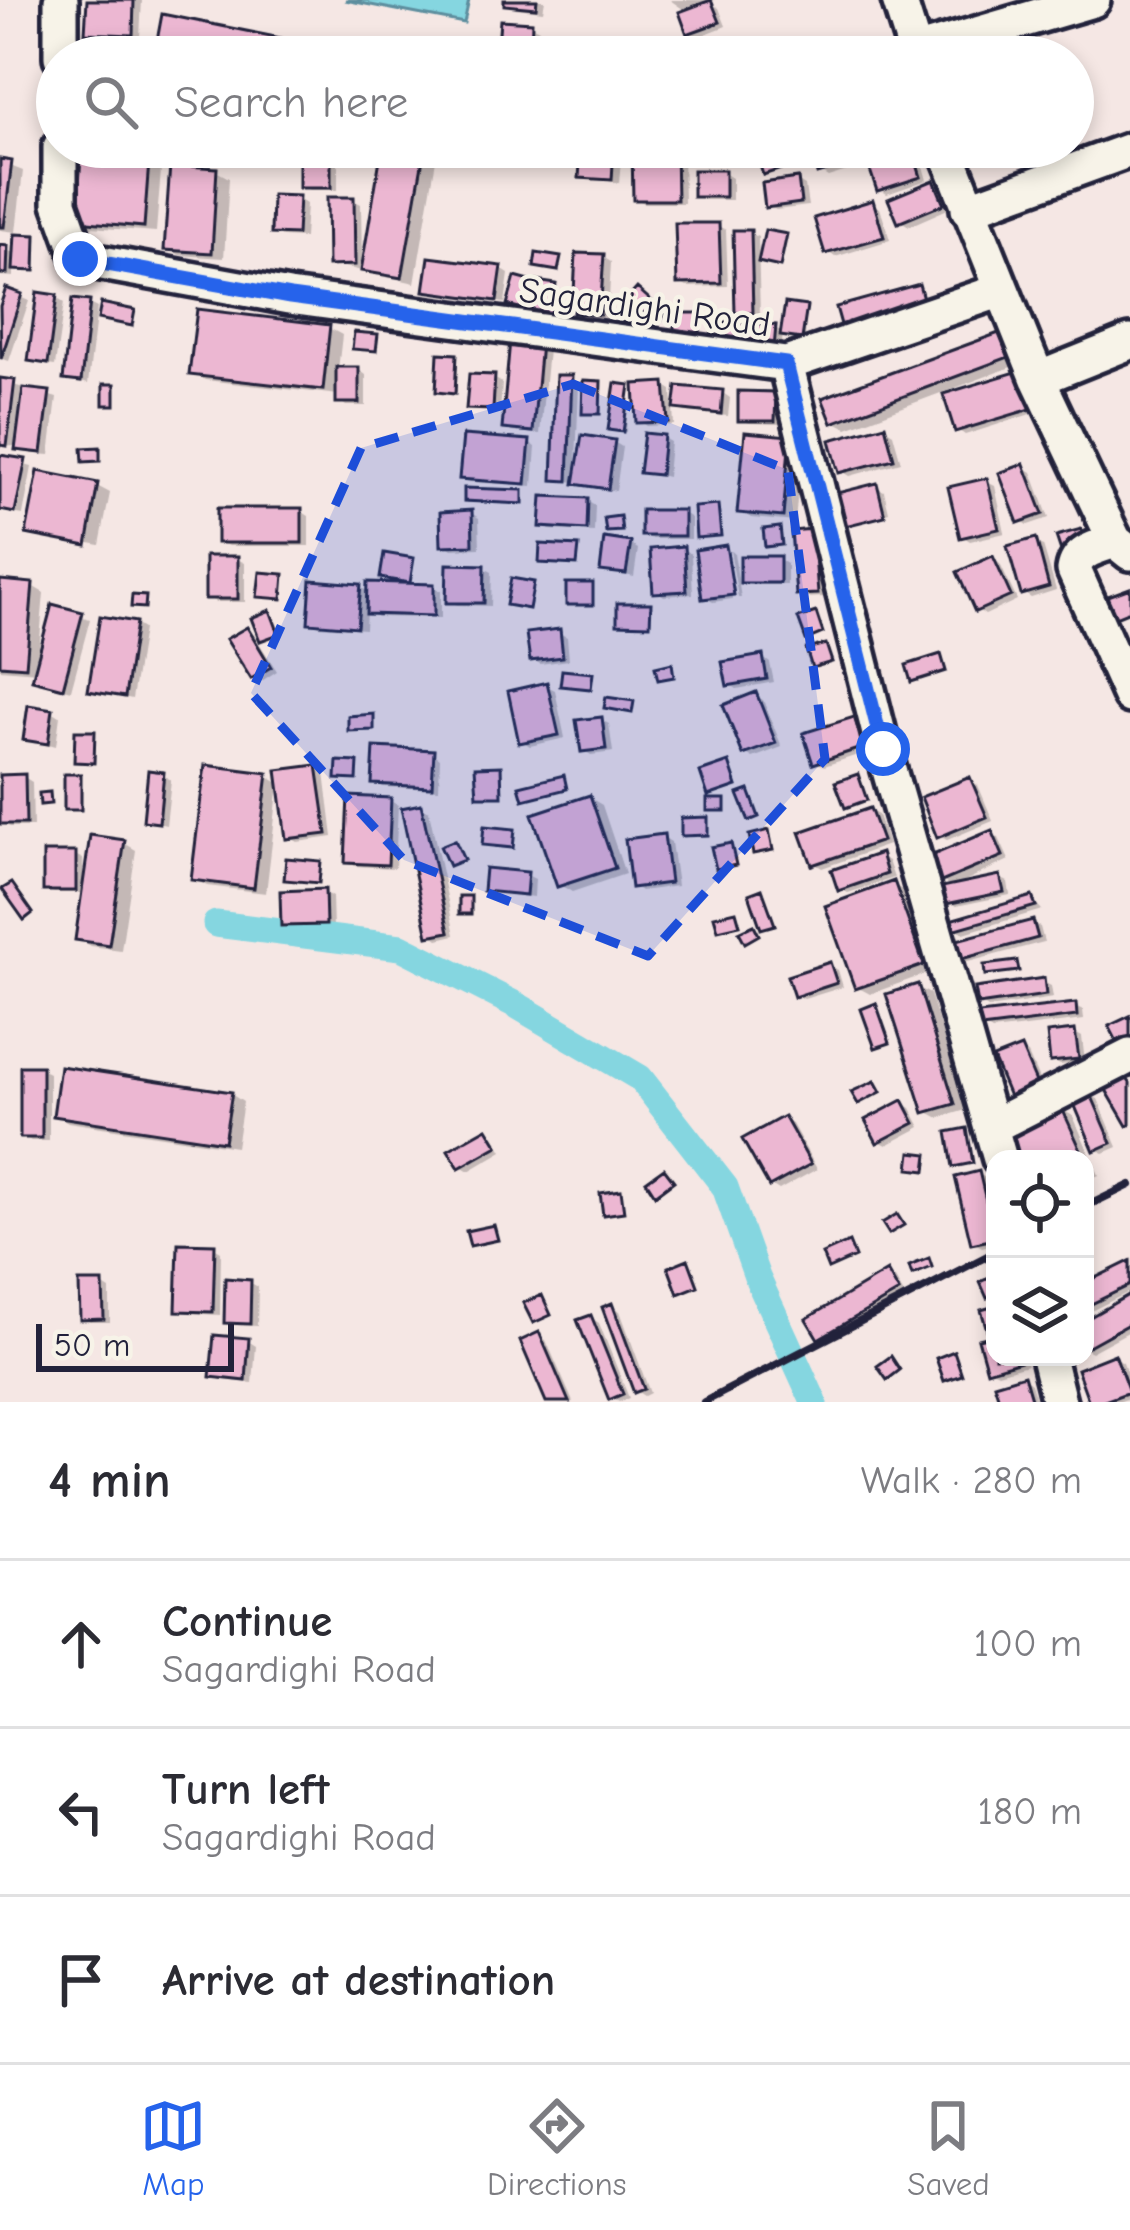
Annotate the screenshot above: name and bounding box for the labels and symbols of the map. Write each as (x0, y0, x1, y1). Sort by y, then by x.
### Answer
route end (53, 232, 107, 286)
street label: Sagardighi Road (517, 270, 773, 345)
route start (856, 722, 910, 776)
scale bar (36, 1318, 234, 1371)

